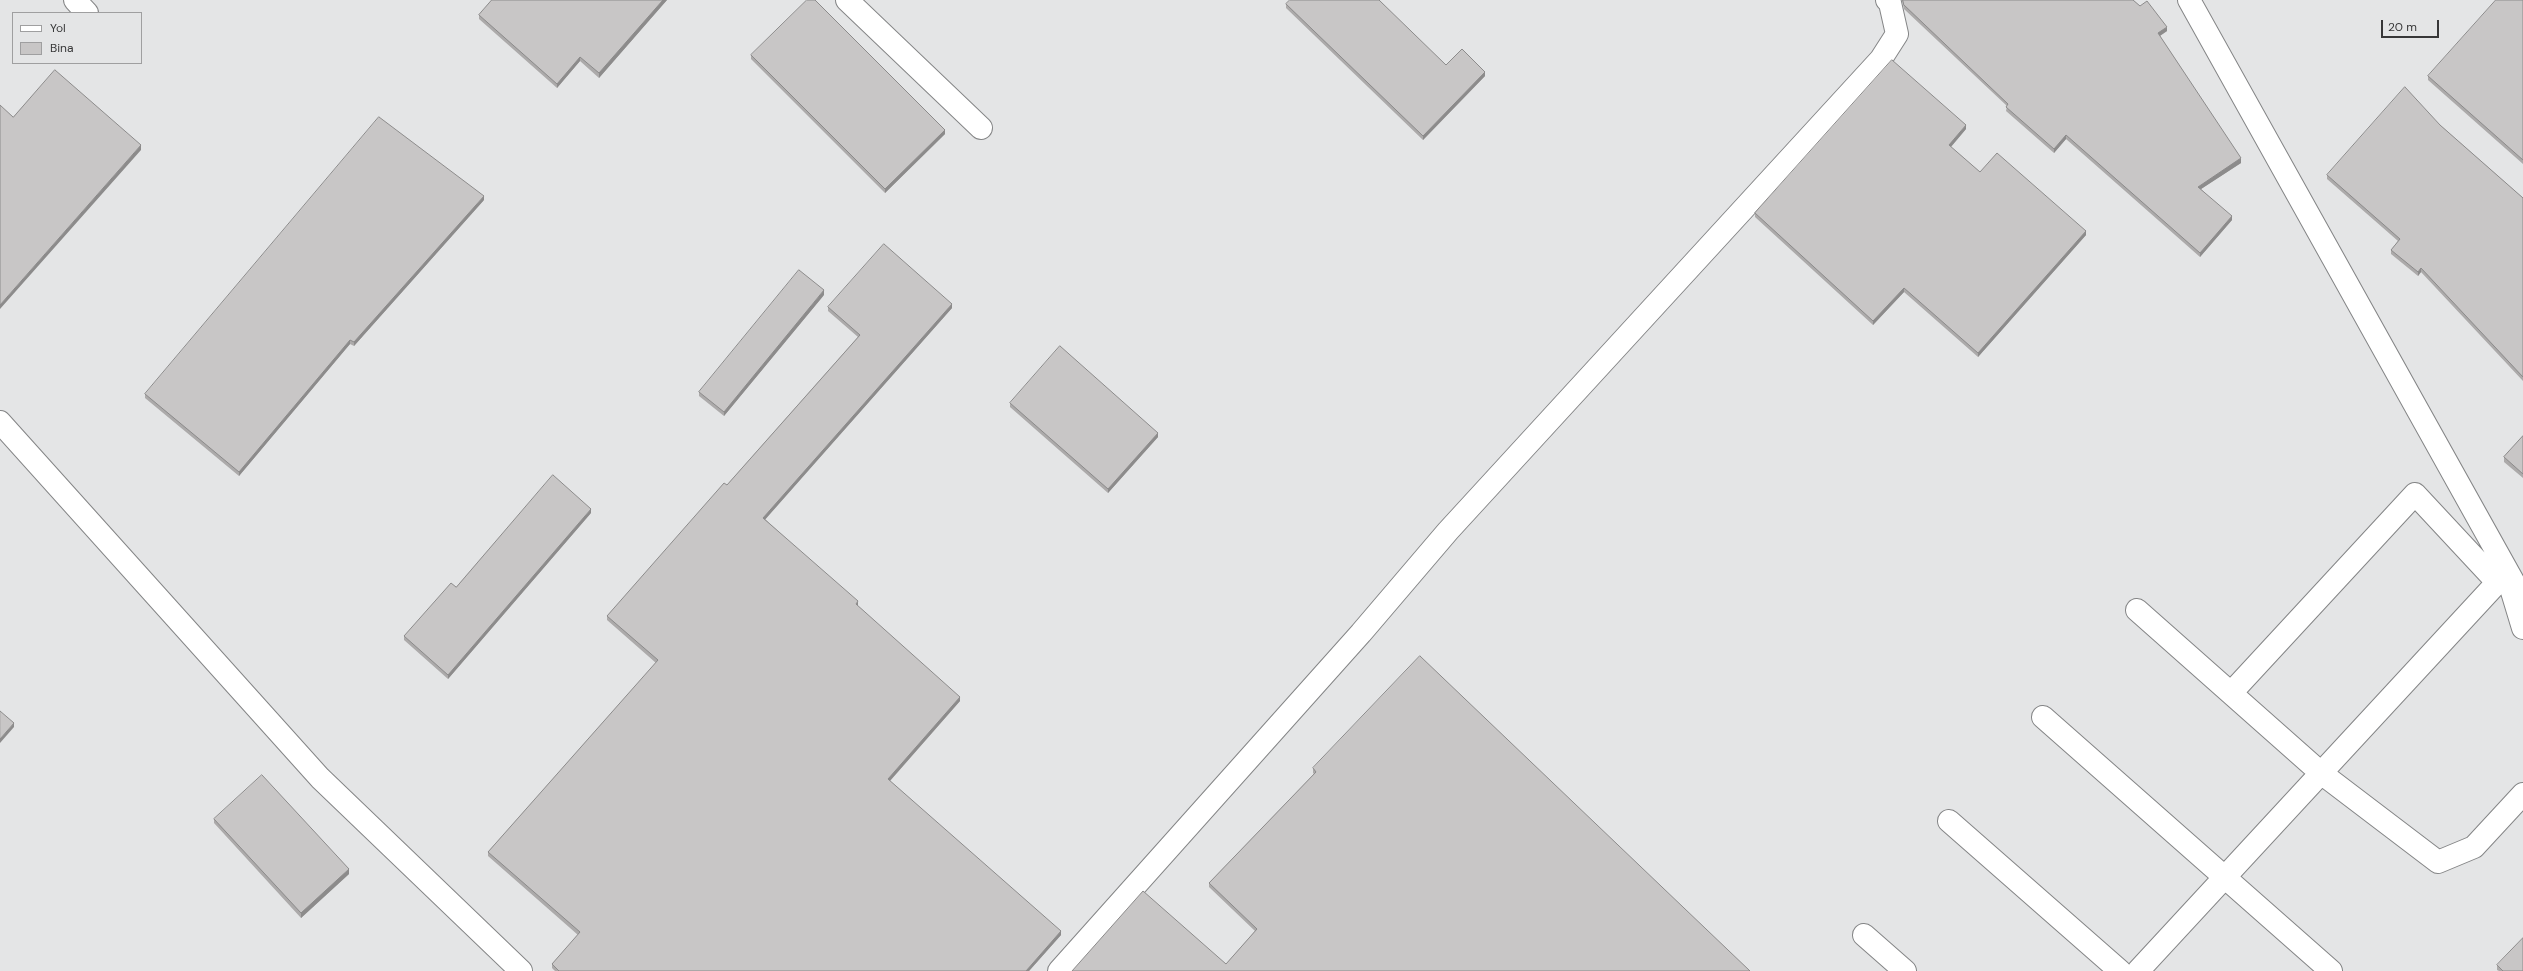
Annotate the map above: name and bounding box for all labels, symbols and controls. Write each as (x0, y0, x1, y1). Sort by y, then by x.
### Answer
legend (12, 12, 142, 64)
scale bar (2383, 12, 2441, 38)
text: 20 m (2388, 19, 2417, 35)
text: Yol (50, 20, 66, 36)
text: Bina (50, 40, 74, 56)

